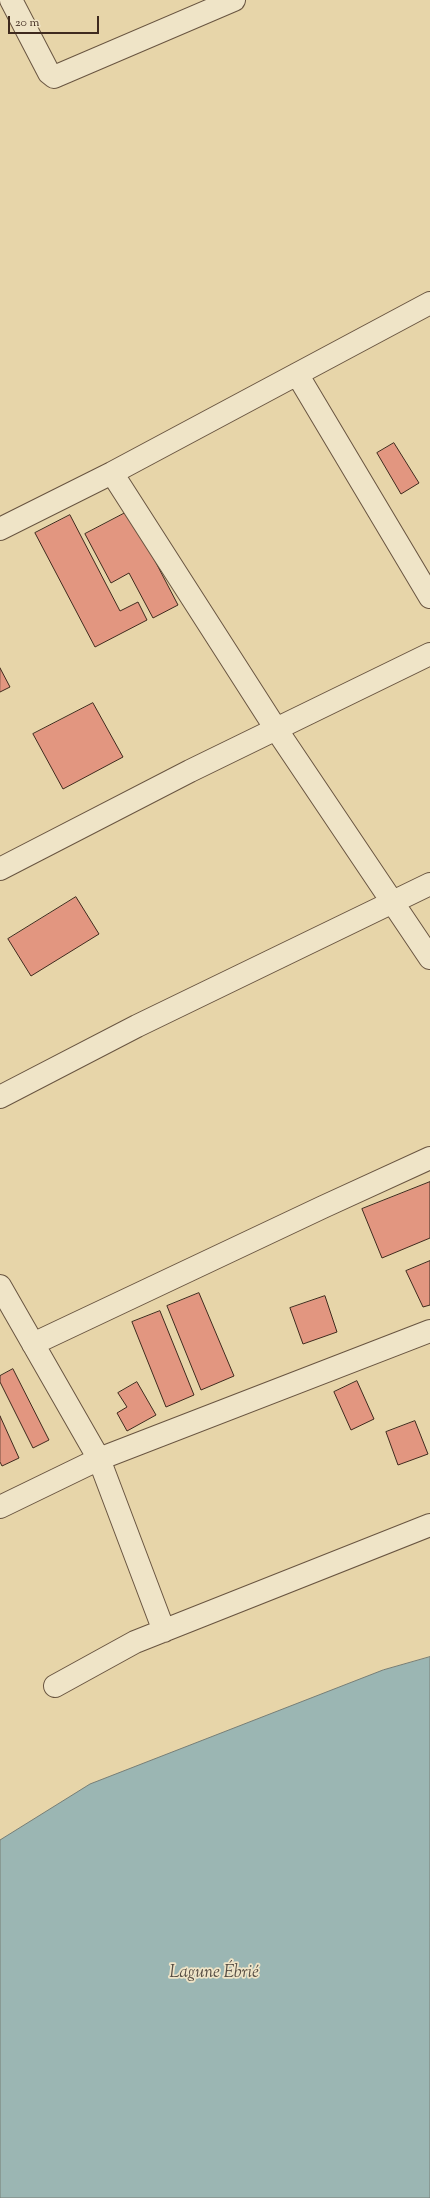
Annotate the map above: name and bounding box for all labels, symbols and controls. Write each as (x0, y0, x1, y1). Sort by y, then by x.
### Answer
scale bar (10, 8, 101, 34)
text: 20 m (15, 14, 39, 32)
water label: Lagune Ébrié (169, 1964, 259, 1984)

